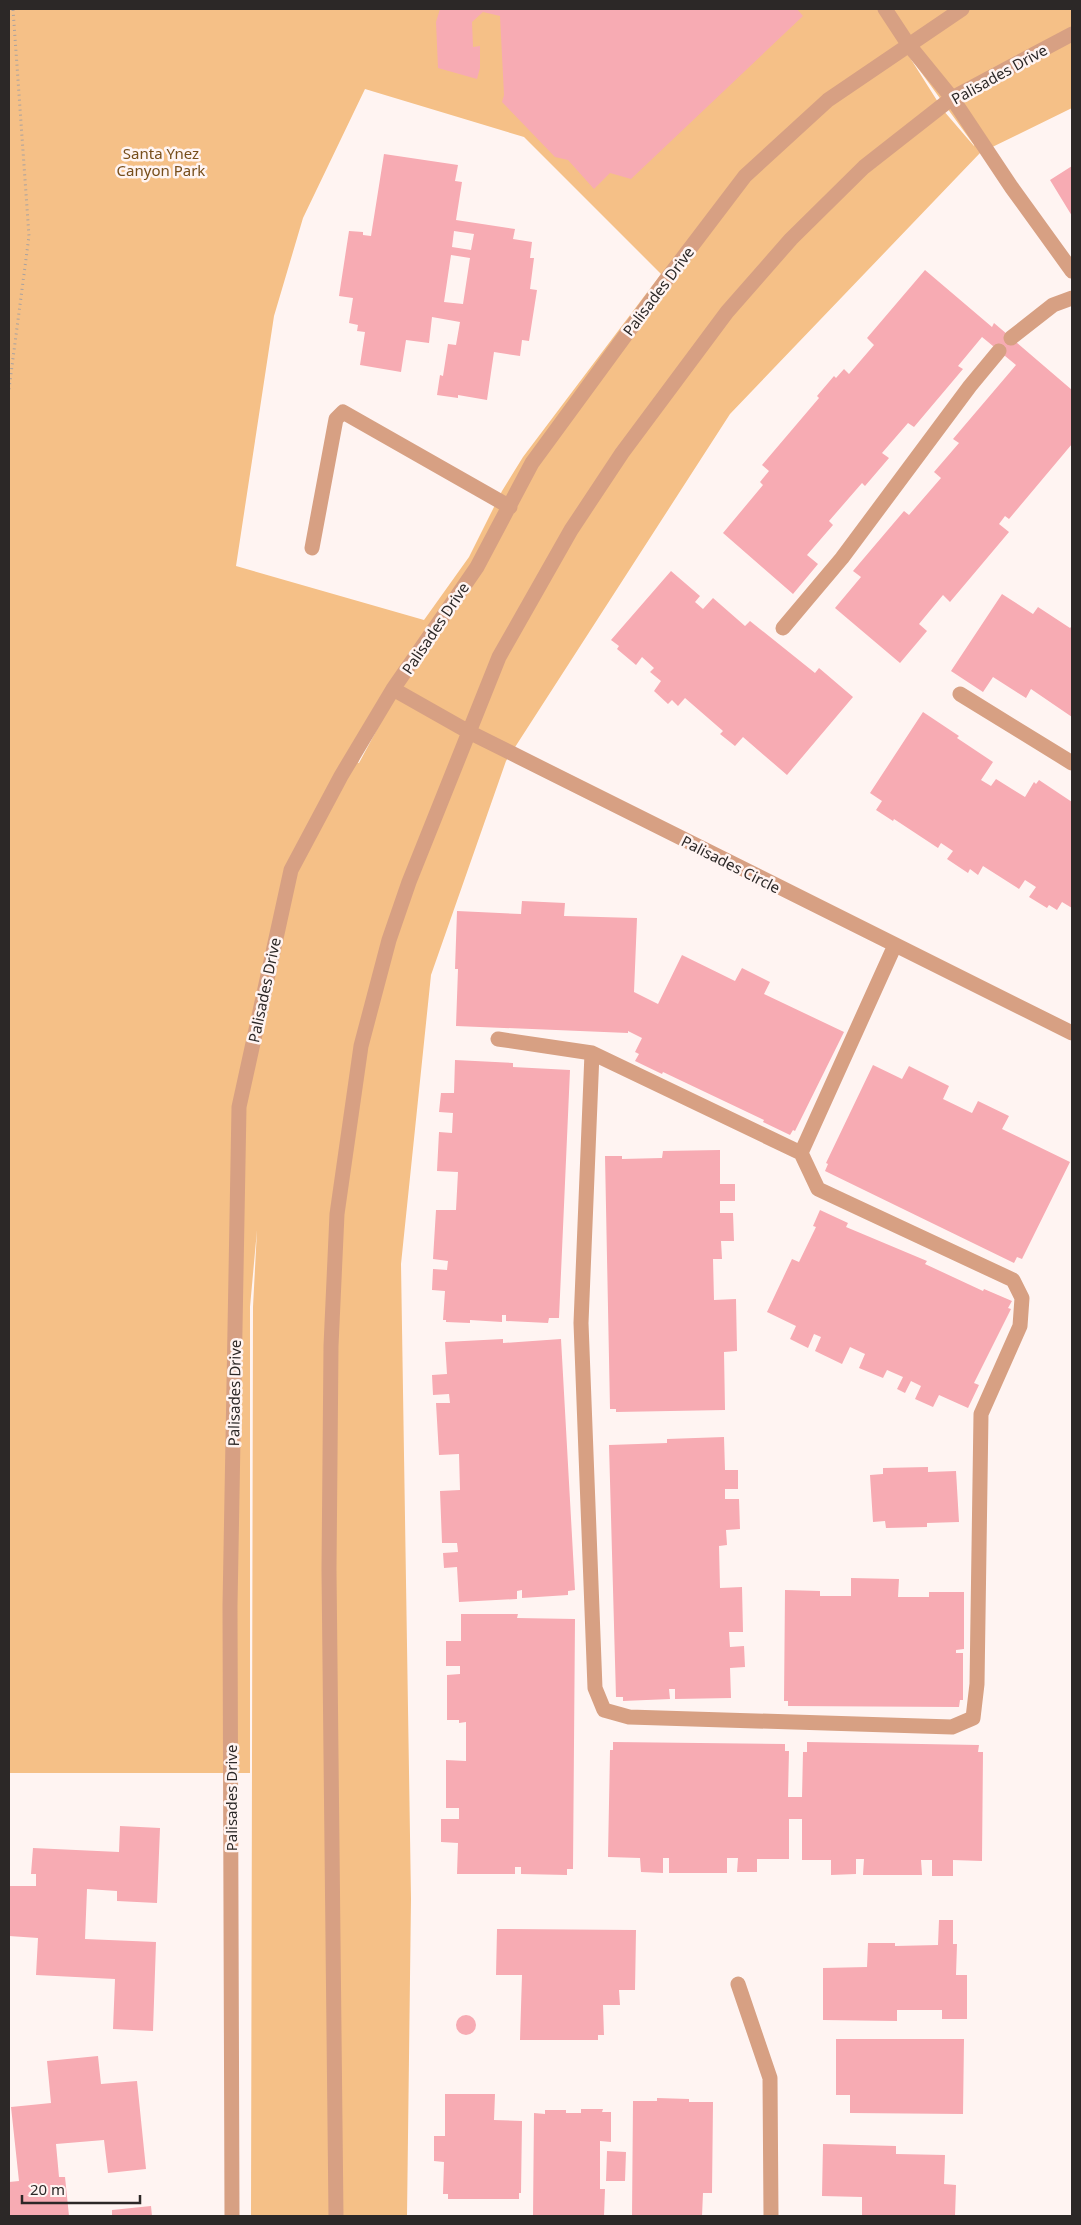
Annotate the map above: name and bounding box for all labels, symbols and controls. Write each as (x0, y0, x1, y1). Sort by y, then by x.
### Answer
street label: Palisades Drive (947, 39, 1051, 109)
park label: Santa Ynez Canyon Park (117, 143, 205, 180)
street label: Palisades Drive (618, 242, 698, 340)
street label: Palisades Drive (397, 578, 473, 678)
street label: Palisades Circle (678, 830, 784, 898)
street label: Palisades Drive (243, 936, 285, 1044)
street label: Palisades Drive (223, 1339, 245, 1447)
street label: Palisades Drive (221, 1745, 241, 1851)
scale bar (22, 2172, 140, 2204)
text: 20 m (30, 2179, 65, 2199)

